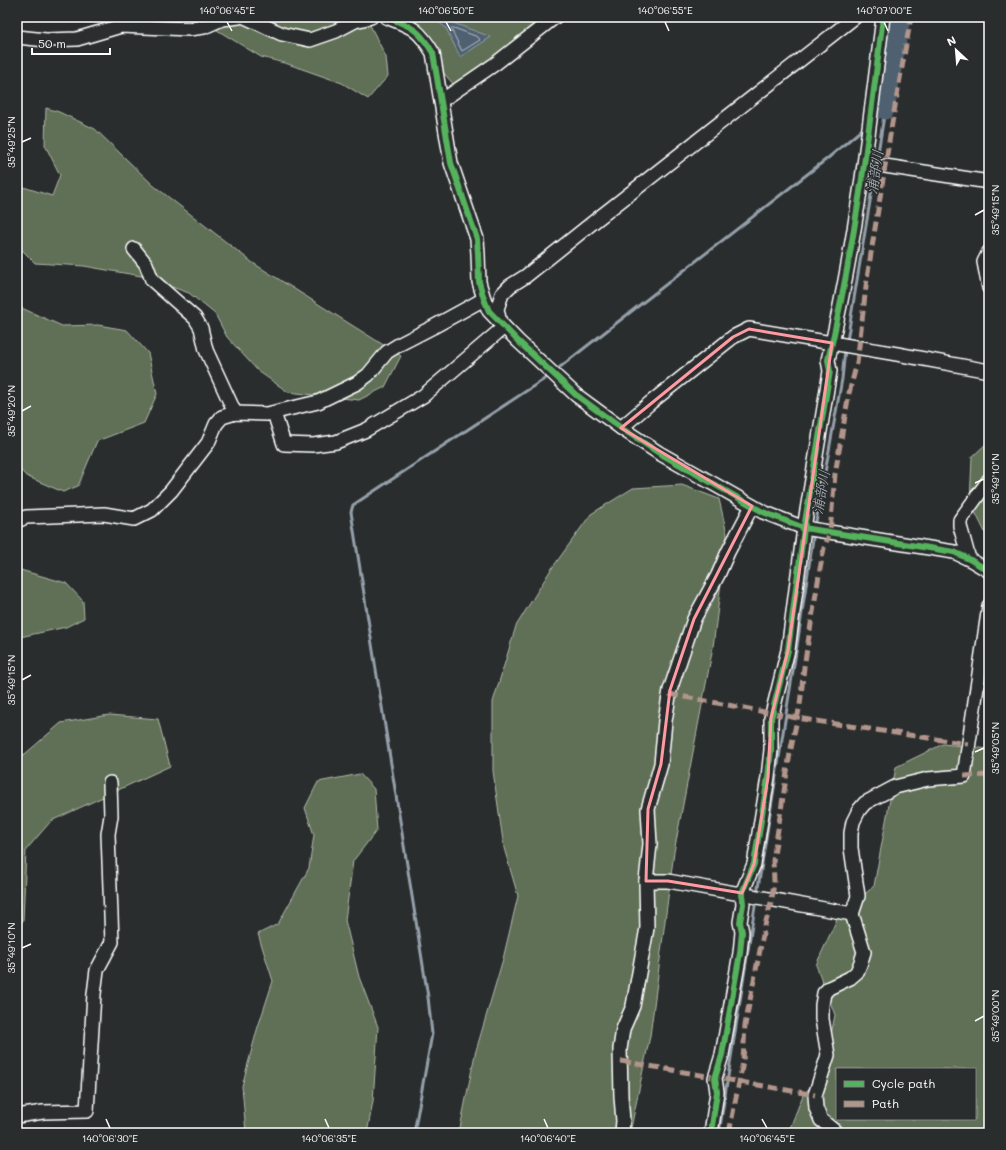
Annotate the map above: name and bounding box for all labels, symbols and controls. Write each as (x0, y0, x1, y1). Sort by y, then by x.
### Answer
text: 140°06'45"E (199, 3, 255, 17)
text: 140°06'50"E (418, 3, 474, 17)
text: 140°06'55"E (637, 3, 693, 17)
text: 140°07'00"E (856, 3, 912, 17)
scale bar (32, 30, 110, 56)
north arrow (936, 30, 976, 70)
text: N (944, 32, 958, 49)
text: 50 m (38, 35, 66, 51)
text: 35°49'25"N (4, 116, 18, 168)
water label: 浦部川 (861, 148, 887, 196)
text: 35°49'15"N (988, 185, 1002, 235)
text: 35°49'20"N (4, 385, 18, 437)
text: 35°49'10"N (988, 453, 1002, 505)
water label: 浦部川 (806, 468, 834, 516)
text: 35°49'15"N (4, 655, 18, 705)
text: 35°49'05"N (988, 722, 1002, 774)
text: 35°49'10"N (4, 922, 18, 974)
text: 35°49'00"N (988, 990, 1002, 1042)
legend (836, 1068, 976, 1120)
text: Cycle path (872, 1075, 935, 1091)
text: Path (872, 1095, 899, 1111)
text: 140°06'30"E (82, 1131, 138, 1145)
text: 140°06'35"E (301, 1131, 357, 1145)
text: 140°06'40"E (520, 1131, 576, 1145)
text: 140°06'45"E (739, 1131, 795, 1145)

